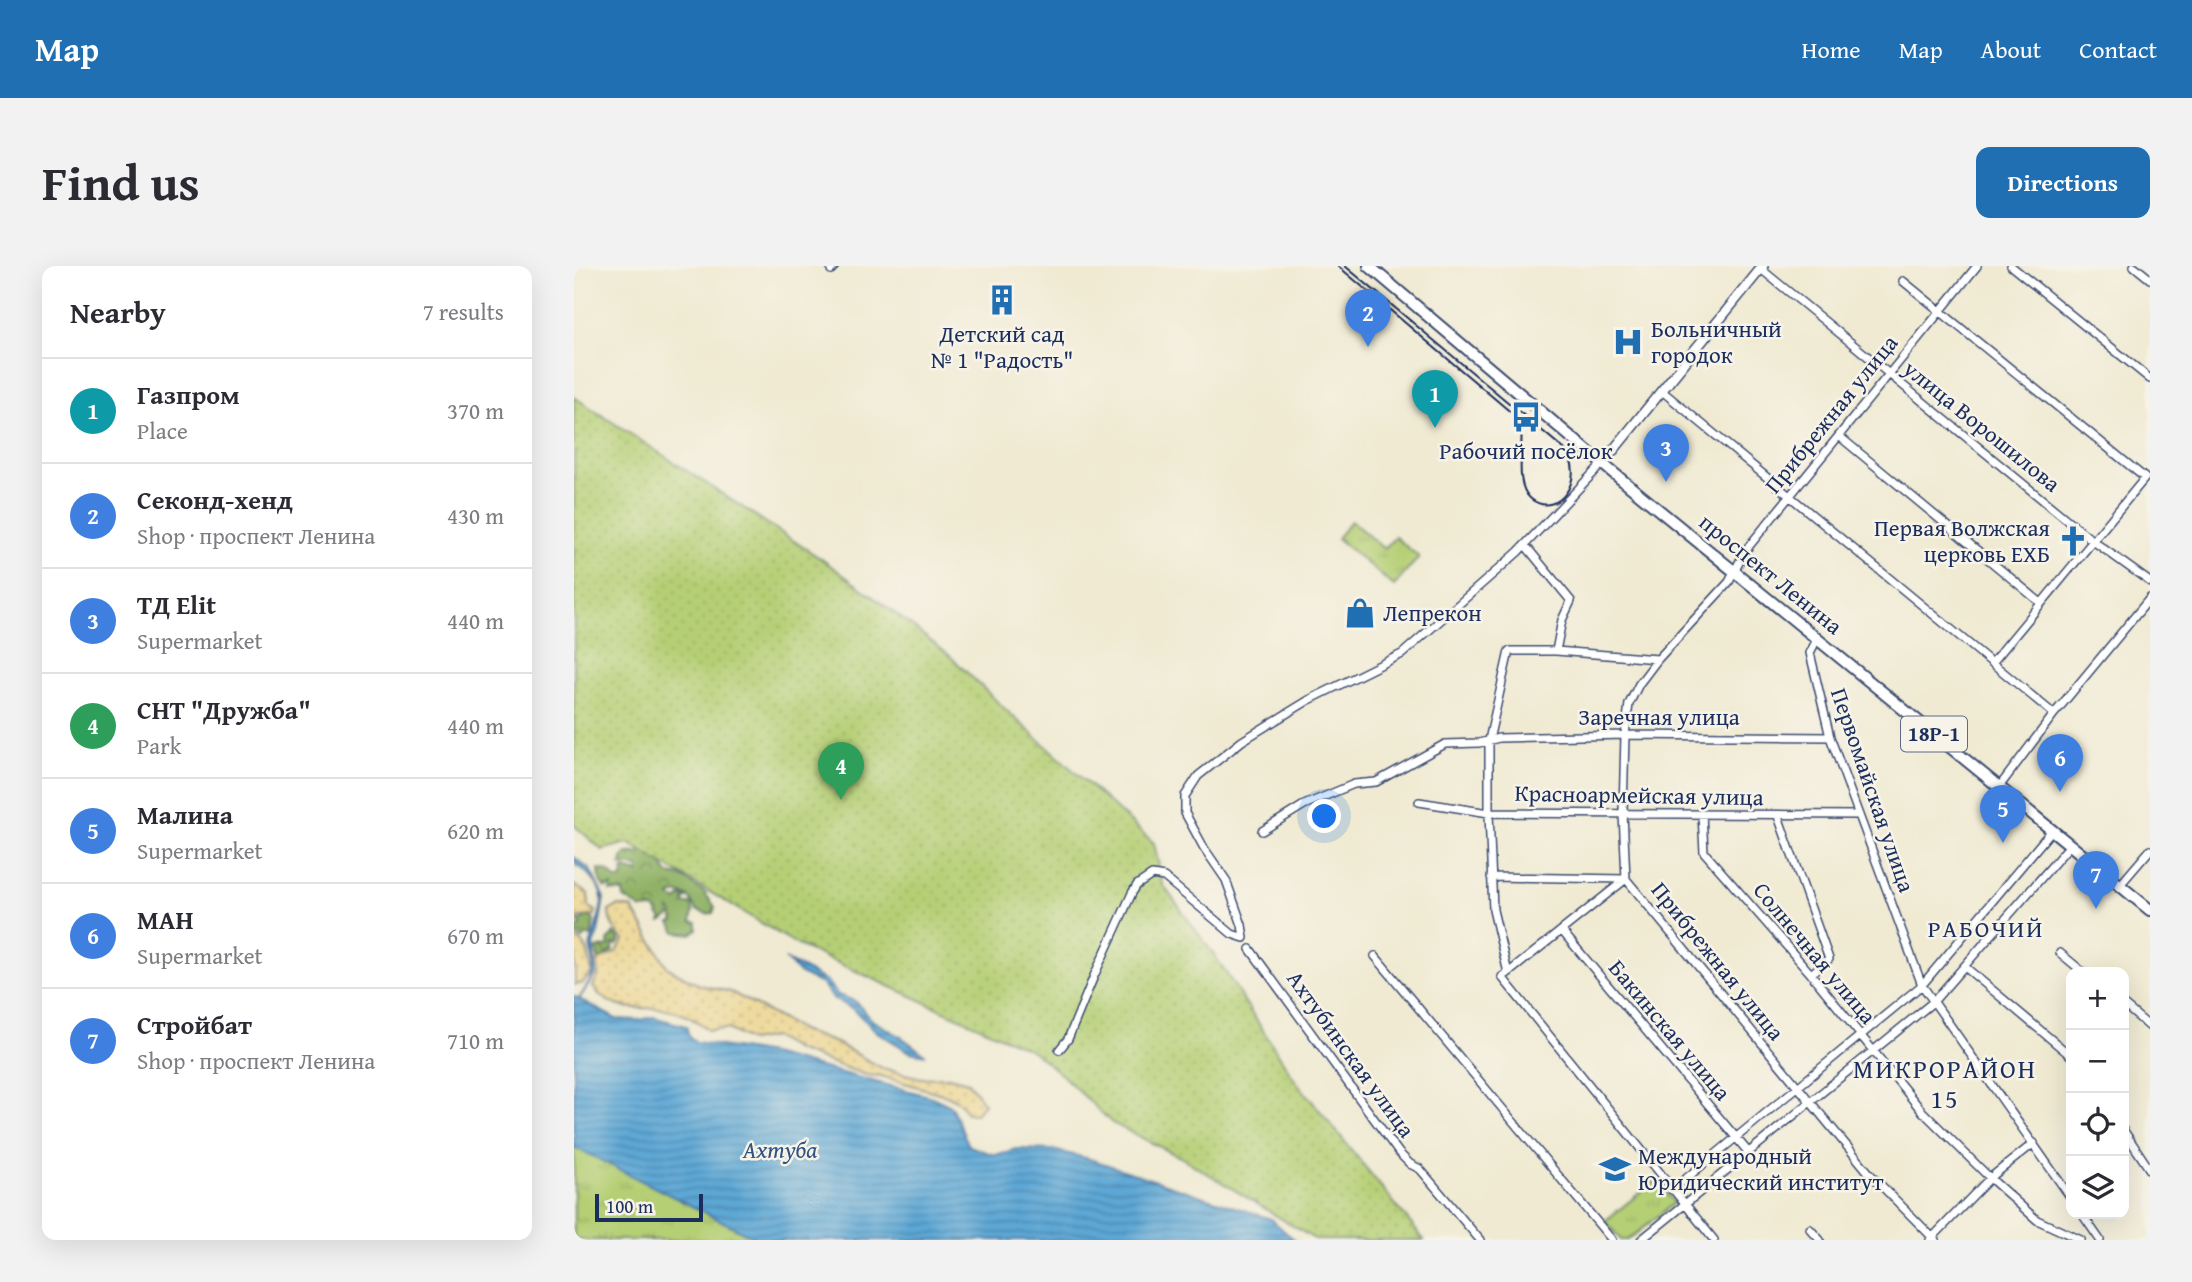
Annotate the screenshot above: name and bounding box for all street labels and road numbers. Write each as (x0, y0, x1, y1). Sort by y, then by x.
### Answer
street label: Прибрежная улица (1756, 327, 1905, 500)
street label: улица Ворошилова (1896, 351, 2068, 499)
street label: проспект Ленина (1693, 505, 1850, 642)
street label: Первомайская улица (1823, 683, 1924, 896)
street label: Заречная улица (1578, 700, 1740, 733)
road number: 18Р-1 (1901, 716, 1967, 752)
street label: Красноармейская улица (1514, 776, 1764, 813)
street label: Прибрежная улица (1644, 874, 1793, 1047)
street label: Солнечная улица (1746, 874, 1885, 1031)
street label: Бакинская улица (1601, 952, 1739, 1107)
street label: Ахтубинская улица (1279, 963, 1423, 1144)

